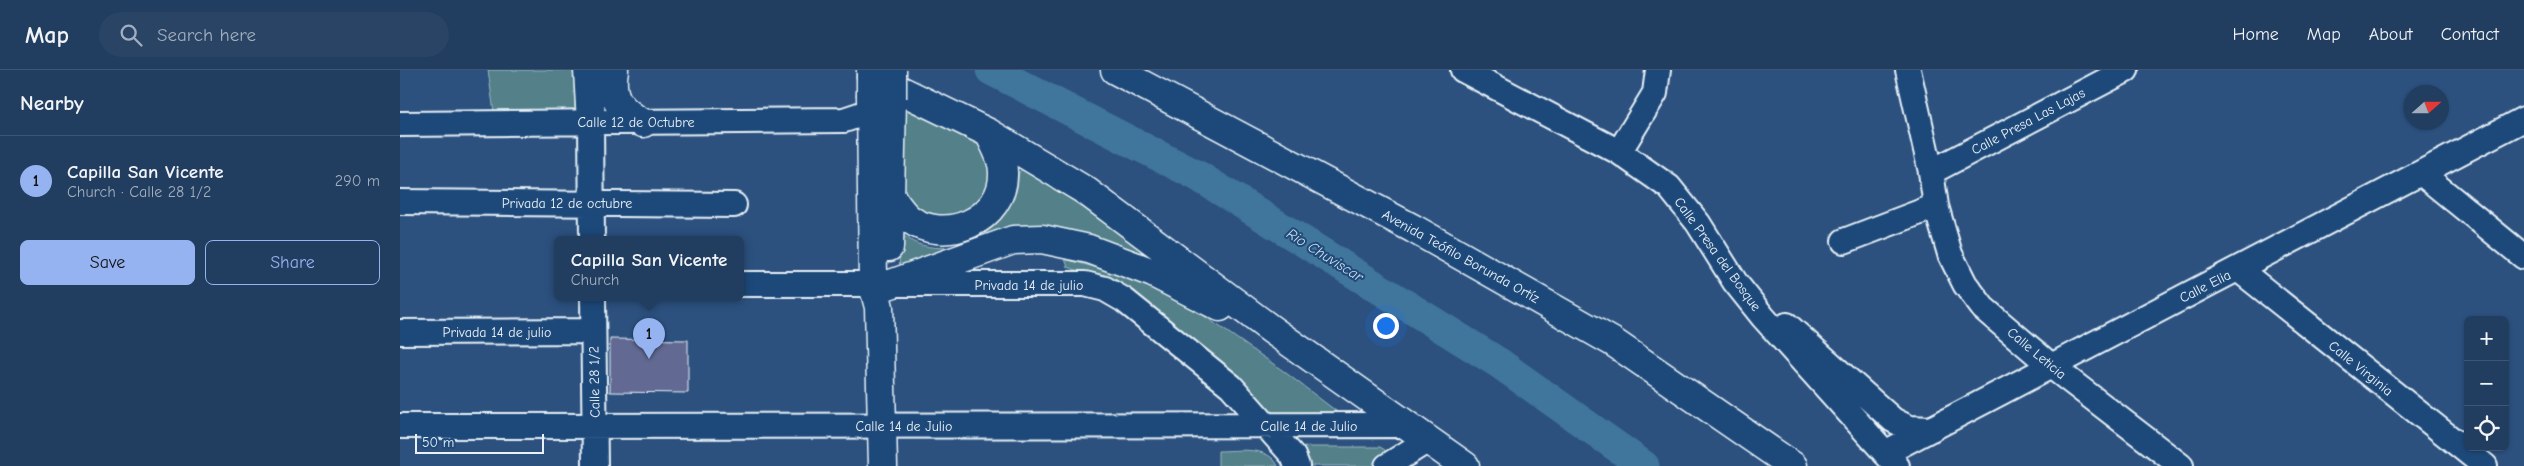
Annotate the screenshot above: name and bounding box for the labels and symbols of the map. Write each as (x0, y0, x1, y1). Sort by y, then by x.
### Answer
street label: Calle Presa Las Lajas (1968, 84, 2088, 159)
north arrow (2404, 85, 2449, 130)
street label: Calle 12 de Octubre (578, 114, 695, 131)
street label: Calle Presa del Bosque (1671, 194, 1765, 315)
street label: Privada 12 de octubre (502, 195, 632, 212)
street label: Avenida Teófilo Borunda Ortíz (1379, 206, 1542, 307)
water label: Rio Chuviscar (1283, 224, 1368, 286)
street label: Calle Elia (2177, 266, 2234, 307)
street label: Privada 14 de julio (975, 277, 1083, 294)
your location (1373, 313, 1399, 339)
pin: 1 (633, 318, 665, 359)
street label: Privada 14 de julio (443, 324, 551, 341)
street label: Calle Leticia (2004, 324, 2070, 383)
street label: Calle Virginia (2325, 337, 2396, 400)
street label: Calle 28 1/2 (585, 346, 604, 418)
street label: Calle 14 de Julio (856, 418, 952, 435)
street label: Calle 14 de Julio (1261, 418, 1357, 435)
scale bar (415, 431, 544, 454)

